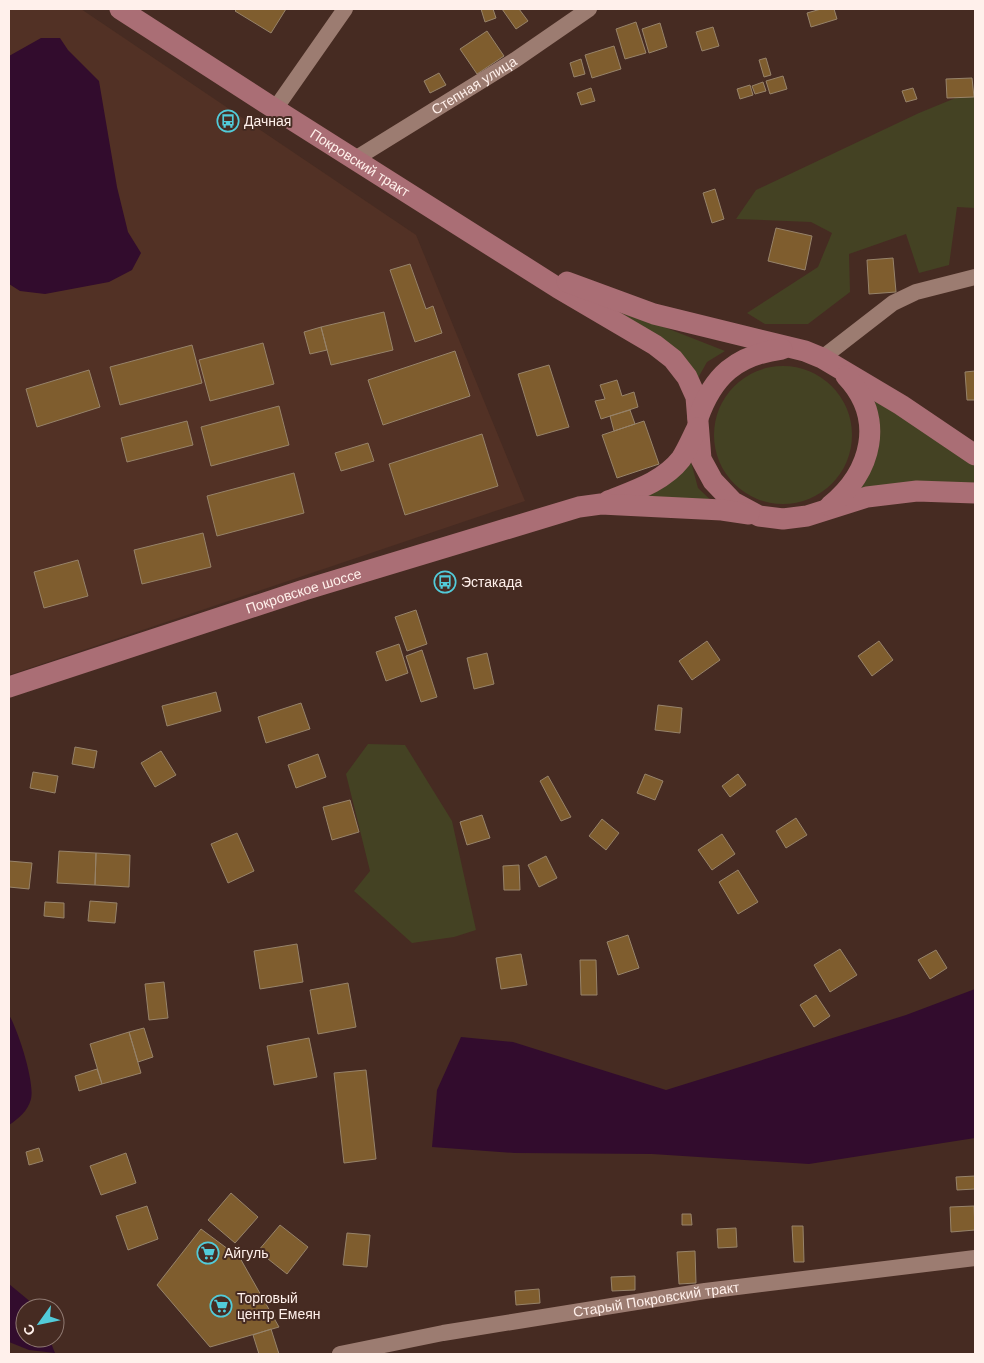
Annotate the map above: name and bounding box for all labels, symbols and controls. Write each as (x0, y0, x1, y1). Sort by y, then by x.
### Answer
street label: Степная улица (428, 53, 520, 118)
bus stop icon: Дачная (216, 109, 240, 133)
place label: Дачная (244, 113, 291, 129)
street label: Покровский тракт (307, 125, 413, 200)
street label: Покровское шоссе (244, 565, 364, 617)
bus stop icon: Эстакада (433, 570, 457, 594)
place label: Эстакада (461, 574, 522, 590)
supermarket icon: Айгуль (196, 1241, 220, 1265)
place label: Айгуль (224, 1245, 268, 1261)
street label: Старый Покровский тракт (572, 1279, 741, 1320)
place label: Торговый центр Емеян (237, 1290, 321, 1322)
supermarket icon: Торговый центр Емеян (209, 1294, 233, 1318)
north arrow (15, 1298, 65, 1348)
text: С (20, 1321, 39, 1339)

